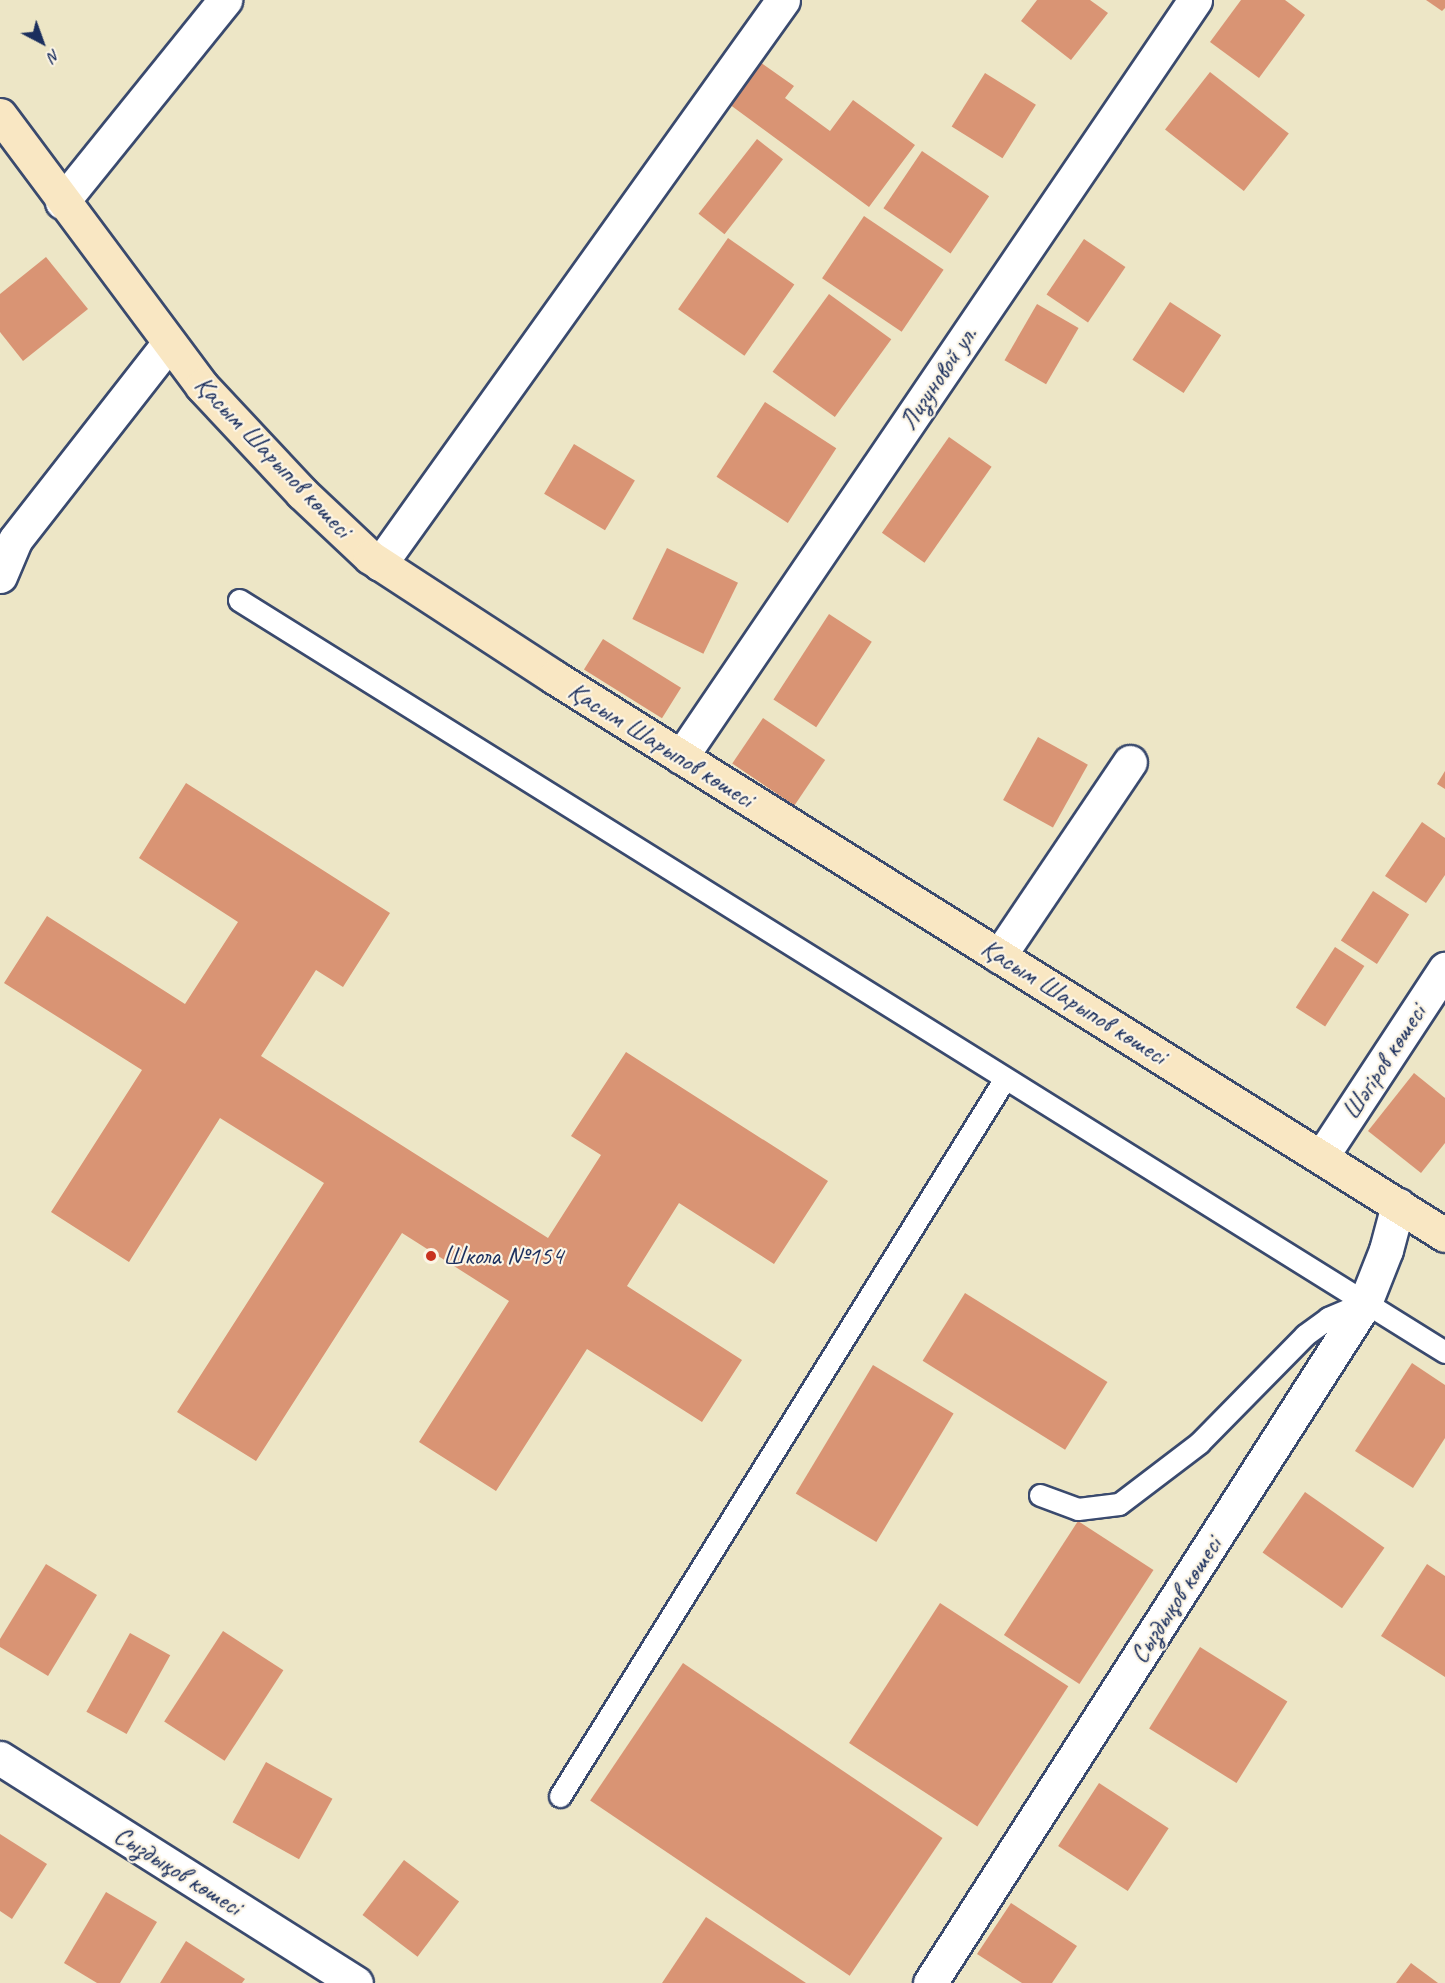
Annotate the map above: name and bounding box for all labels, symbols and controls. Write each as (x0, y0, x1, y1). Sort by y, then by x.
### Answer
north arrow (12, 12, 72, 72)
text: N (44, 45, 64, 66)
street label: Лизуновой ул. (892, 320, 984, 436)
street label: Қасым Шарыпов көшесі (188, 370, 358, 544)
street label: Қасым Шарыпов көшесі (563, 676, 759, 814)
street label: Қасым Шарыпов көшесі (976, 933, 1172, 1071)
street label: Шәгіров көшесі (1335, 999, 1433, 1125)
place label: Школа №154 (443, 1240, 563, 1272)
marker: Школа №154 (424, 1249, 438, 1263)
street label: Сыздықов көшесі (1123, 1531, 1229, 1669)
street label: Сыздықов көшесі (108, 1819, 248, 1923)

